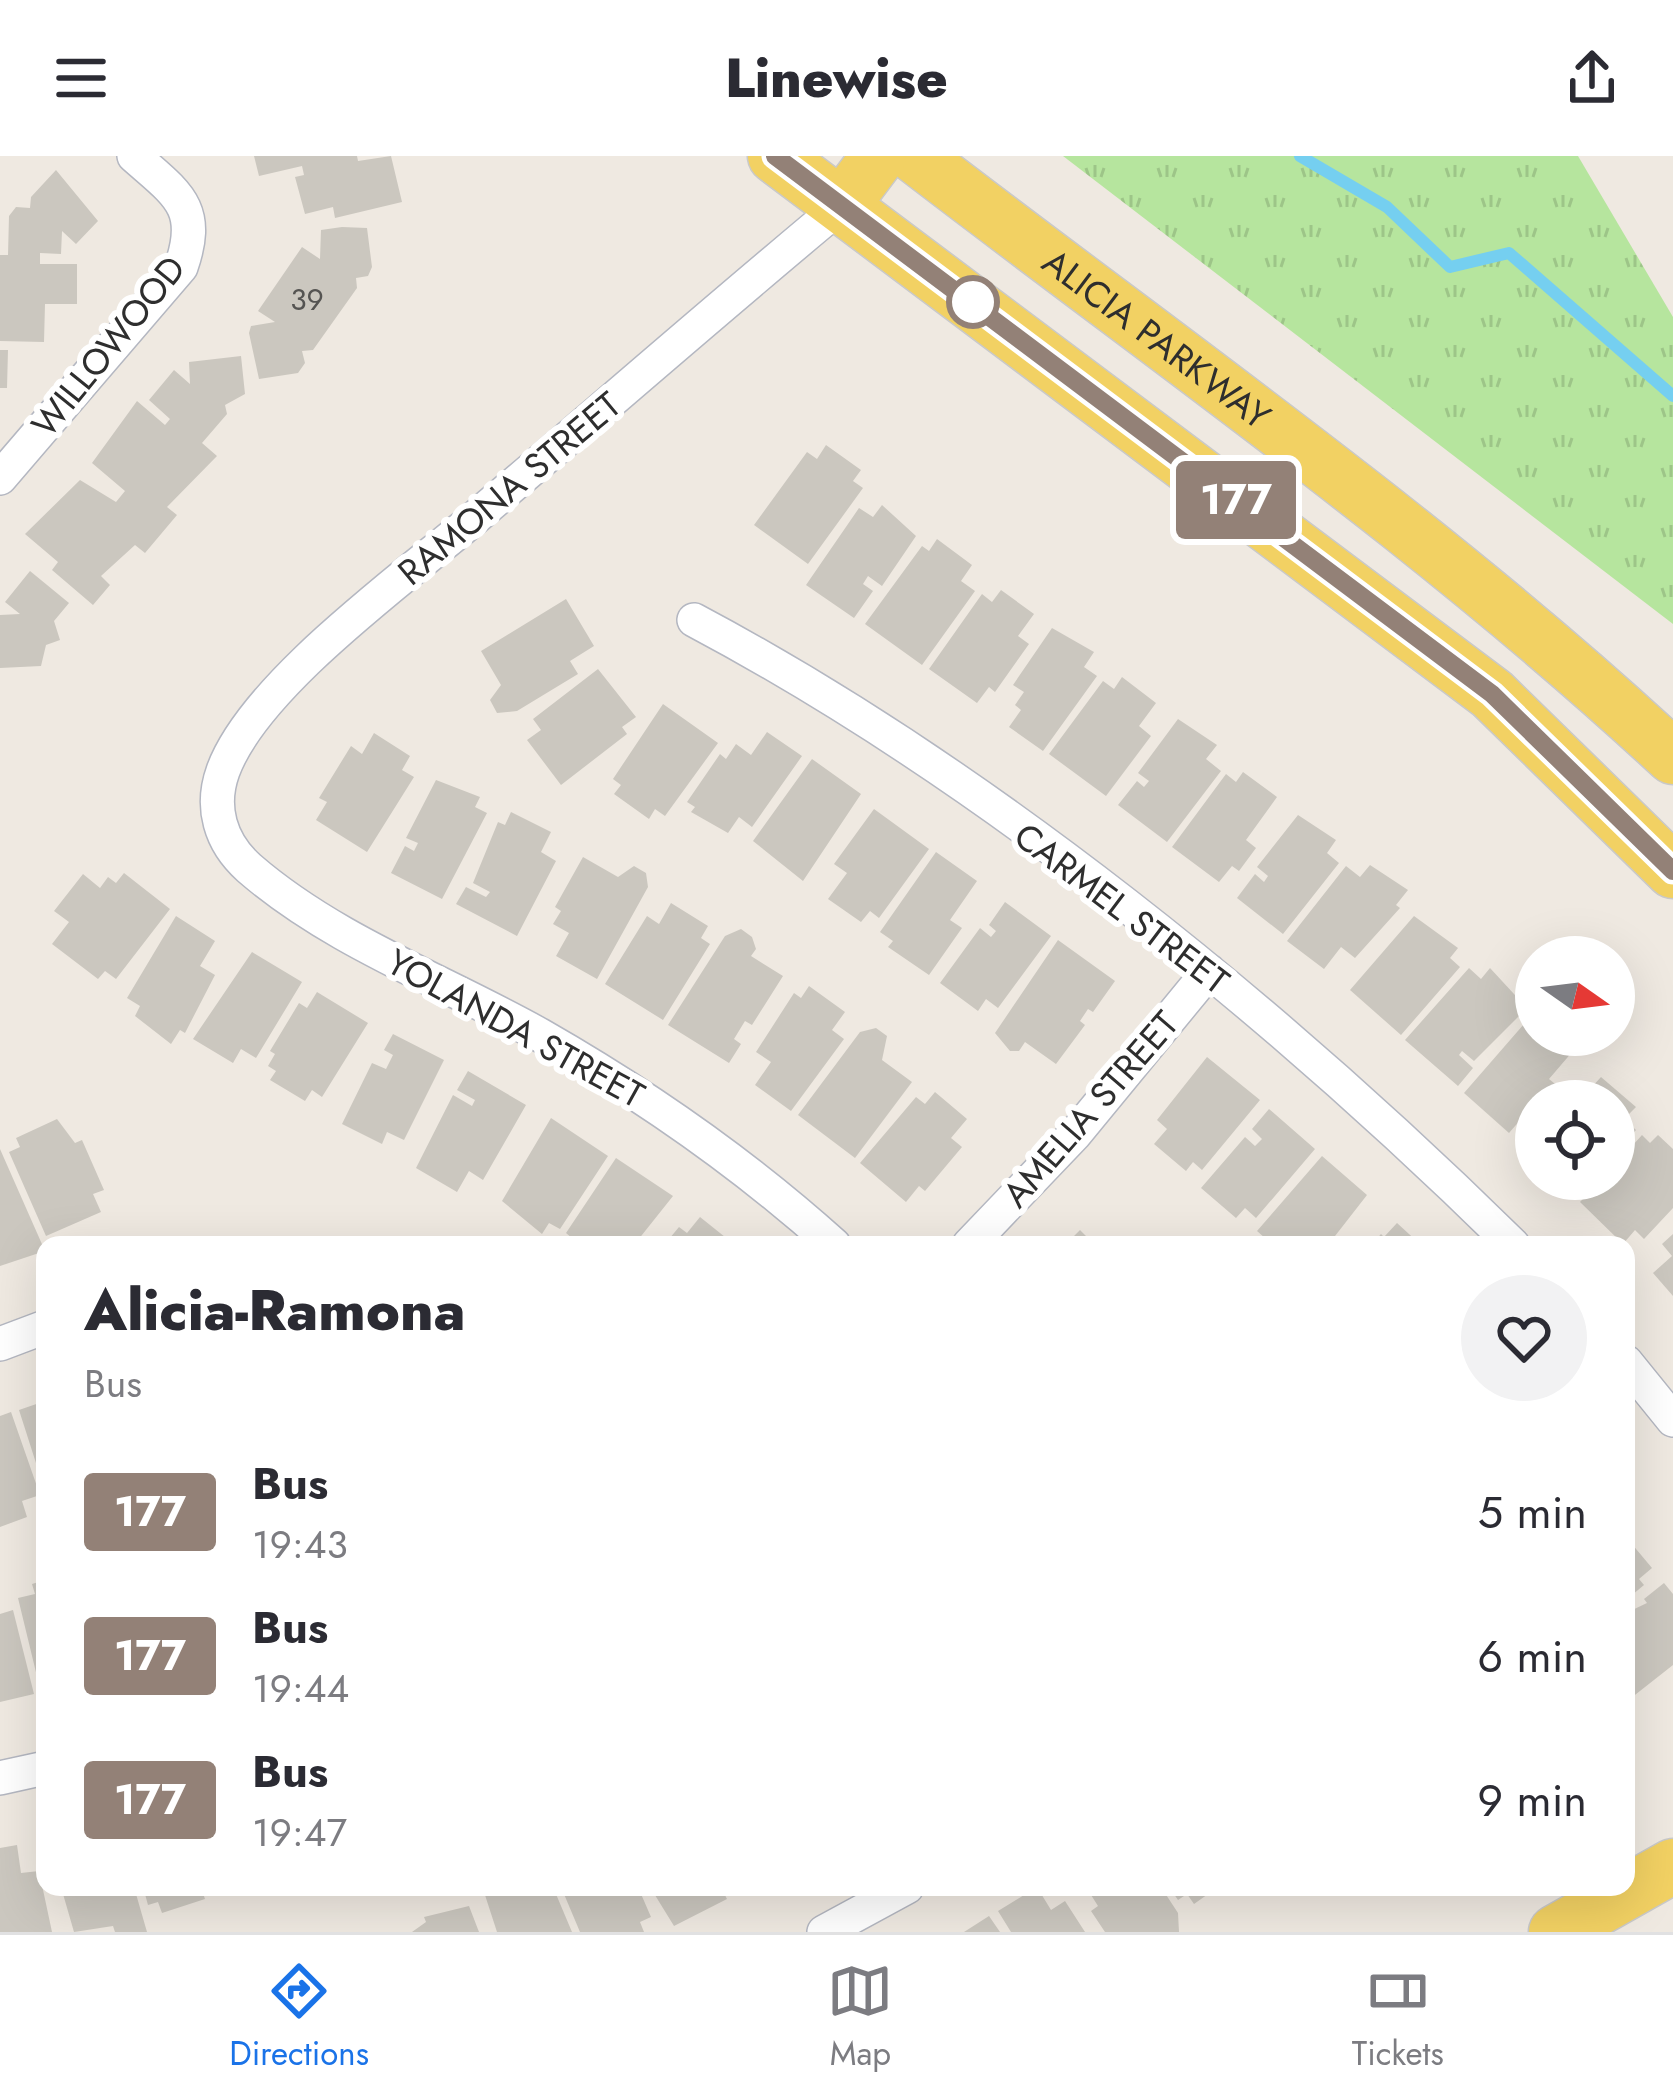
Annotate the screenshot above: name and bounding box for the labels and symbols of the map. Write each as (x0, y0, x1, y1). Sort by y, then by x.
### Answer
street label: ALICIA PARKWAY (1032, 236, 1282, 442)
street label: WILLOWOOD (19, 244, 197, 448)
unlabelled marker (948, 277, 998, 327)
house number: 39 (290, 278, 324, 321)
street label: RAMONA STREET (386, 379, 632, 597)
line badge: 177 (1167, 461, 1305, 539)
street label: CARMEL STREET (1004, 810, 1240, 1006)
street label: YOLANDA STREET (378, 936, 654, 1120)
north arrow (1515, 936, 1635, 1056)
street label: AMELIA STREET (990, 999, 1190, 1219)

